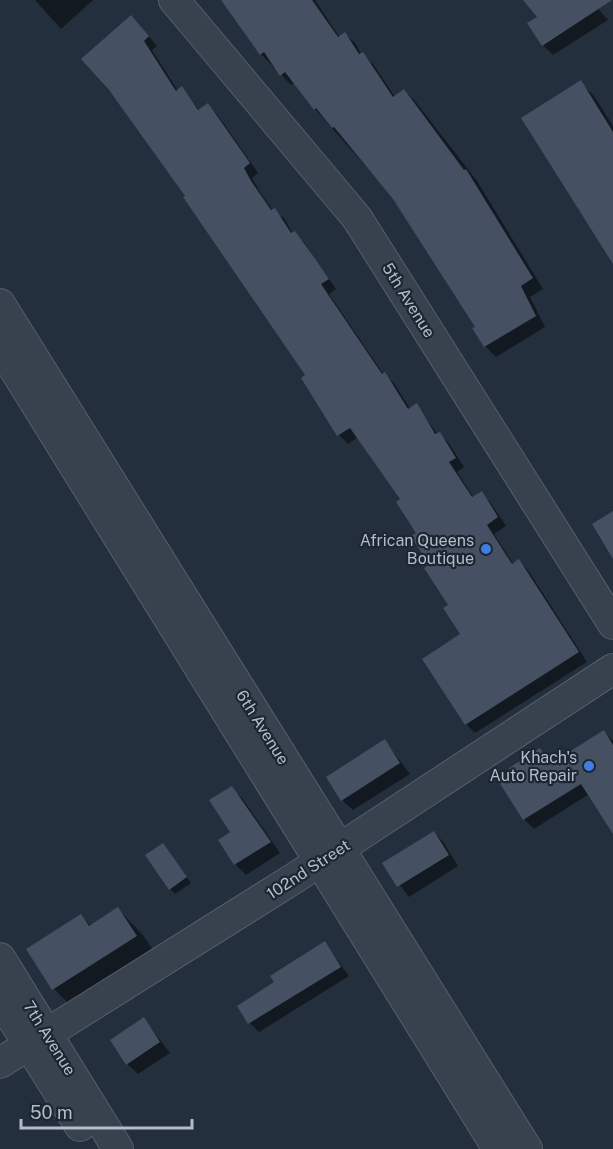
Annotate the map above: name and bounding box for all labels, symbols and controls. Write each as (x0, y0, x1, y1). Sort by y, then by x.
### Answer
street label: 5th Avenue (378, 259, 439, 341)
place label: African Queens Boutique (360, 531, 474, 568)
marker: African Queens Boutique (479, 542, 493, 556)
street label: 6th Avenue (232, 687, 293, 768)
place label: Khach's Auto Repair (489, 748, 577, 785)
marker: Khach's Auto Repair (582, 759, 596, 773)
street label: 102nd Street (263, 836, 353, 903)
street label: 7th Avenue (19, 998, 80, 1079)
scale bar (21, 1092, 192, 1130)
text: 50 m (30, 1102, 73, 1123)

